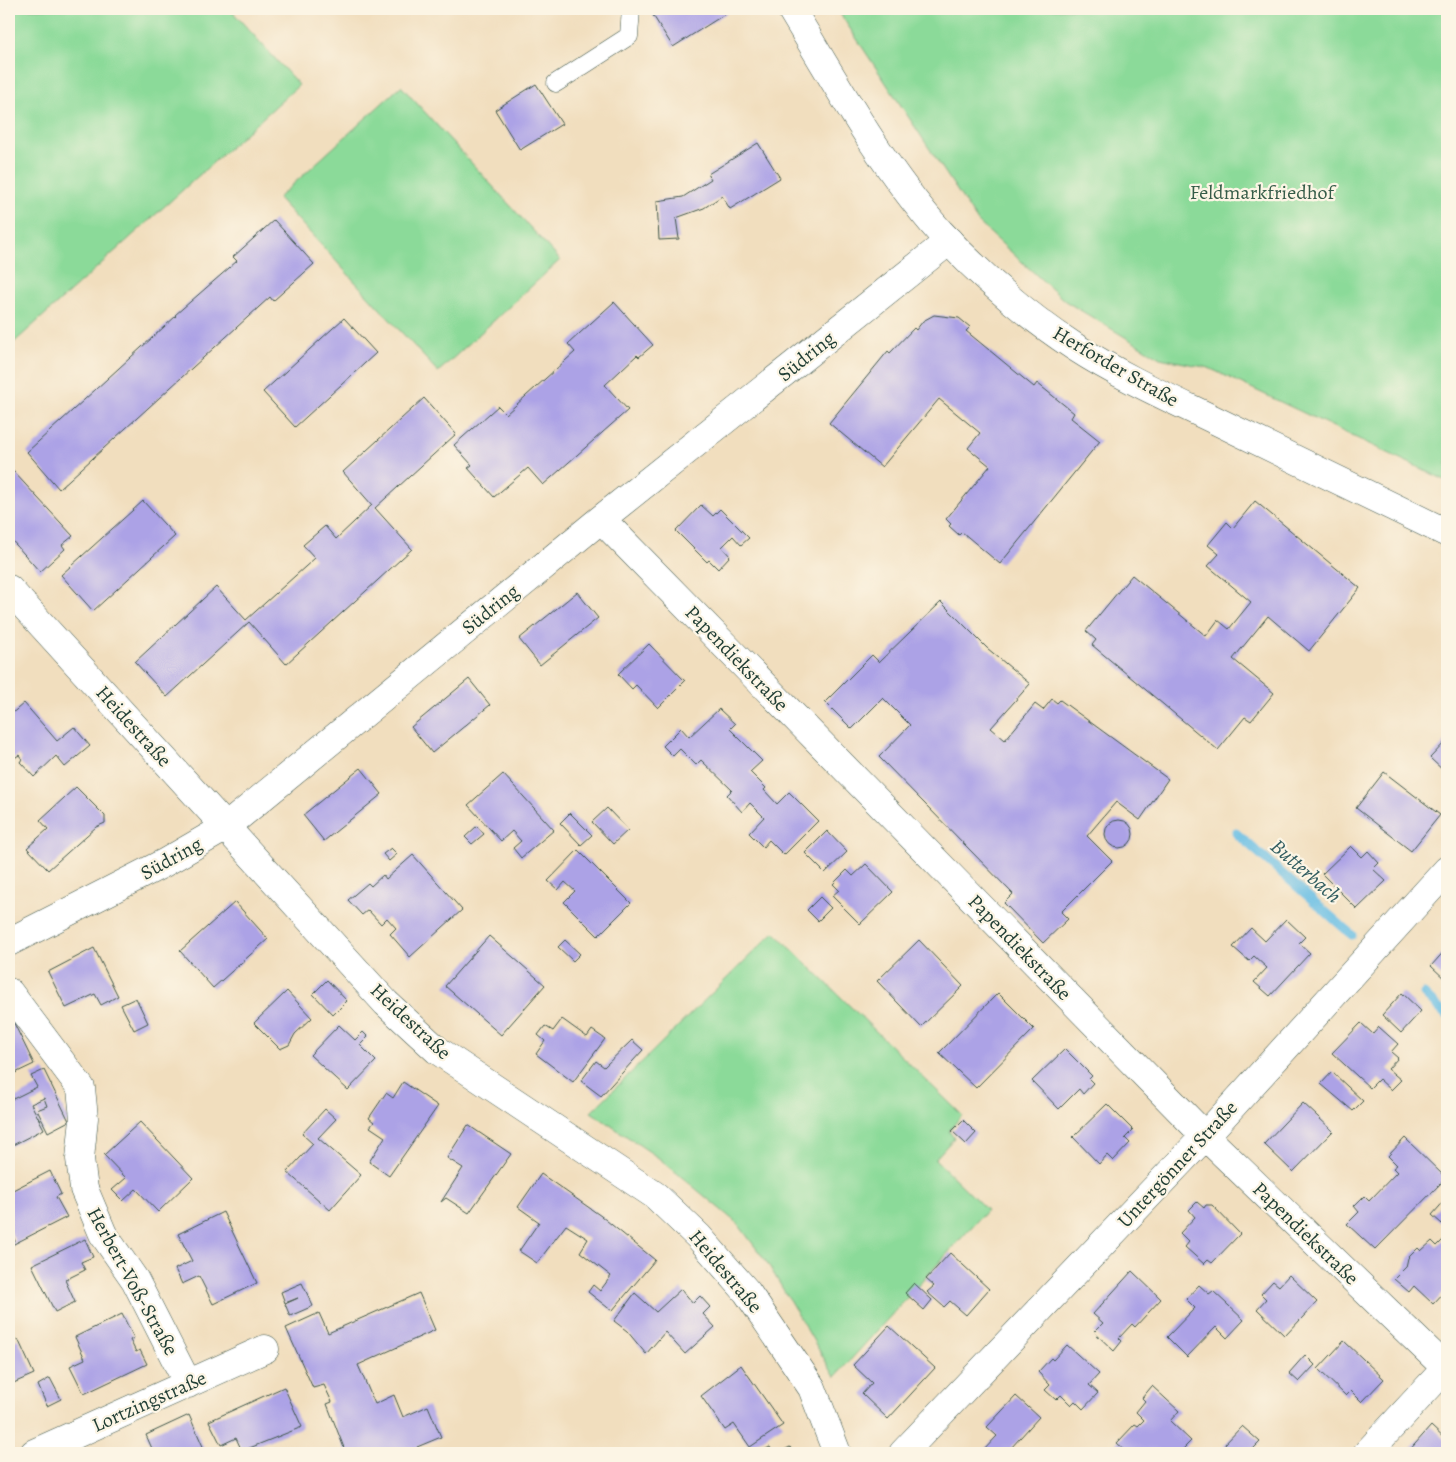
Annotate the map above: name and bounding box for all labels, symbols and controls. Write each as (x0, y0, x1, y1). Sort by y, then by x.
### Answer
park label: Feldmarkfriedhof (1190, 179, 1338, 206)
street label: Herforder Straße (1048, 319, 1184, 413)
street label: Südring (772, 325, 841, 388)
street label: Südring (456, 578, 525, 641)
street label: Papendiekstraße (679, 599, 794, 717)
street label: Heidestraße (90, 680, 178, 773)
street label: Südring (136, 831, 207, 886)
water label: Butterbach (1265, 832, 1347, 910)
street label: Papendiekstraße (962, 888, 1077, 1006)
street label: Heidestraße (364, 977, 457, 1066)
street label: Untergönner Straße (1111, 1095, 1243, 1234)
street label: Papendiekstraße (1247, 1176, 1365, 1291)
street label: Herbert-Voß-Straße (81, 1202, 185, 1360)
street label: Heidestraße (683, 1224, 769, 1319)
street label: Lortzingstraße (88, 1364, 211, 1439)

